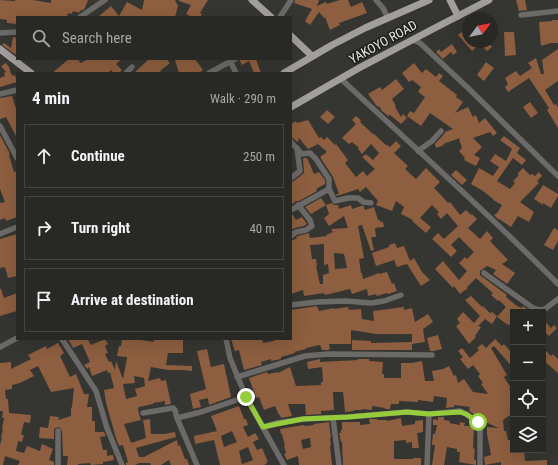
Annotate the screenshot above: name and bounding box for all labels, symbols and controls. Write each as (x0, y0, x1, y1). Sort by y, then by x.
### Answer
north arrow (462, 12, 498, 48)
search box (16, 16, 292, 60)
street label: YAKOYO ROAD (347, 17, 419, 67)
icon: search (30, 27, 52, 49)
text: Search here (62, 29, 132, 47)
text: 4 min (32, 88, 70, 108)
text: Walk · 290 m (210, 91, 276, 106)
icon: ahead (33, 145, 55, 167)
text: Continue (71, 147, 125, 165)
text: 250 m (243, 149, 275, 164)
icon: right (33, 217, 55, 239)
text: Turn right (71, 219, 130, 237)
text: 40 m (249, 221, 275, 236)
icon: arrive (33, 289, 55, 311)
text: Arrive at destination (71, 291, 194, 309)
map controls (510, 309, 546, 453)
button: + (510, 309, 546, 345)
button: − (510, 345, 546, 381)
button: locate (510, 381, 546, 417)
route end (237, 388, 255, 406)
route start (469, 413, 487, 431)
button: layers (510, 417, 546, 453)

